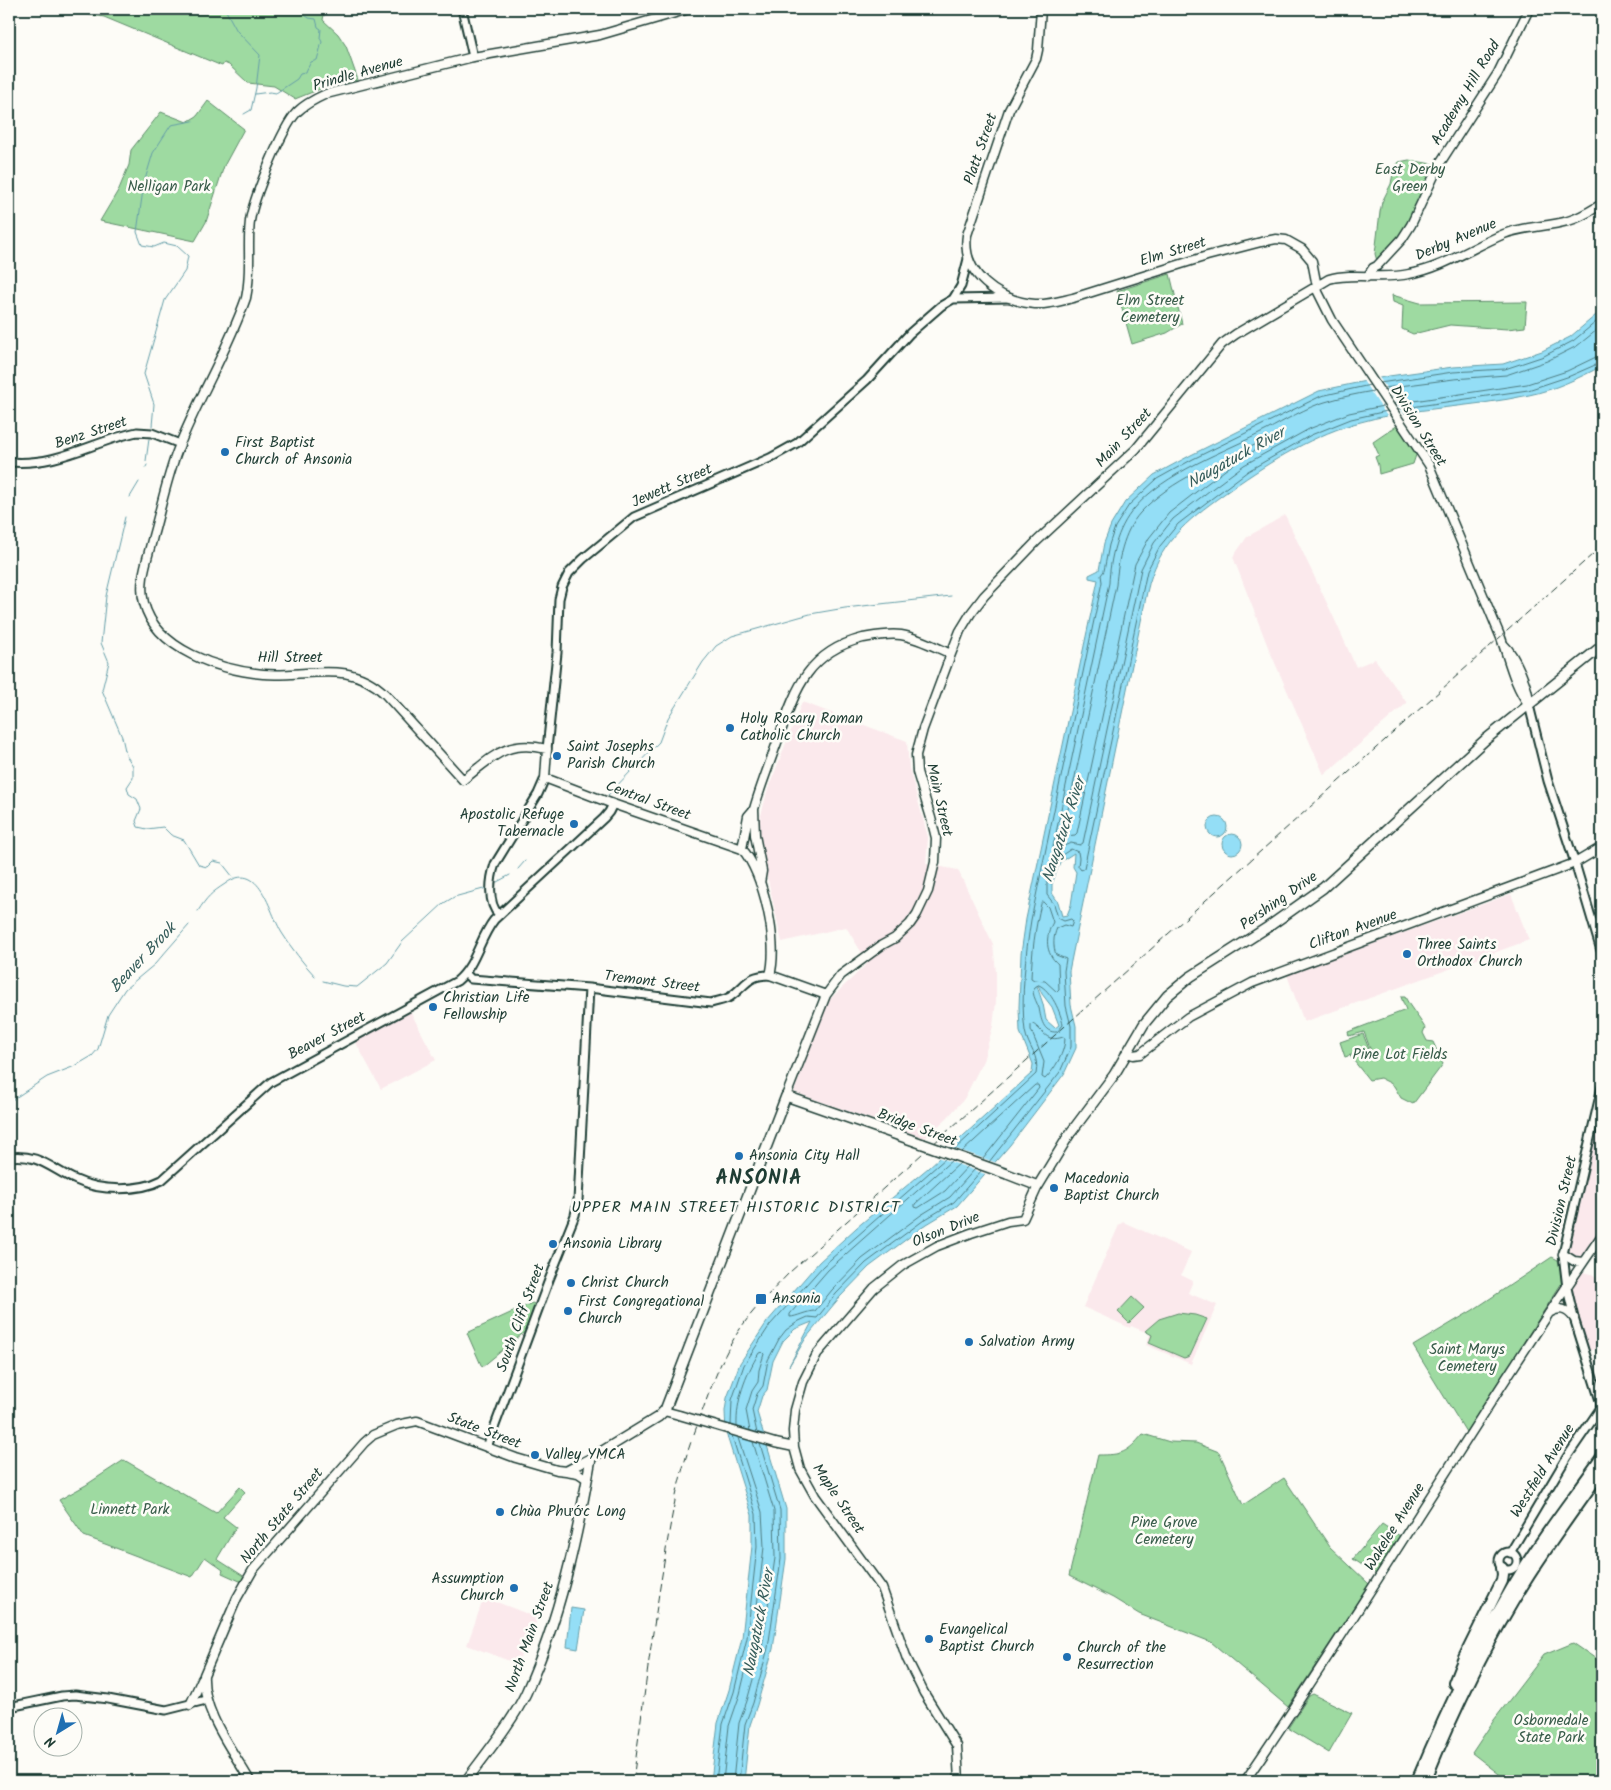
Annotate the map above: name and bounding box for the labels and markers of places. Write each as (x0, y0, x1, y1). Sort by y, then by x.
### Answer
place label: First Baptist Church of Ansonia (235, 431, 352, 472)
marker: First Baptist Church of Ansonia (219, 446, 231, 458)
place label: Holy Rosary Roman Catholic Church (740, 707, 863, 748)
marker: Holy Rosary Roman Catholic Church (724, 722, 736, 734)
place label: Saint Josephs Parish Church (567, 735, 655, 776)
marker: Saint Josephs Parish Church (551, 750, 563, 762)
place label: Apostolic Refuge Tabernacle (460, 803, 564, 844)
marker: Apostolic Refuge Tabernacle (568, 818, 580, 830)
place label: Three Saints Orthodox Church (1417, 933, 1522, 974)
marker: Three Saints Orthodox Church (1401, 948, 1413, 960)
place label: Christian Life Fellowship (443, 986, 530, 1027)
marker: Christian Life Fellowship (427, 1001, 439, 1013)
place label: Ansonia City Hall (749, 1144, 860, 1168)
marker: Ansonia City Hall (733, 1150, 745, 1162)
place label: Macedonia Baptist Church (1064, 1167, 1159, 1208)
marker: Macedonia Baptist Church (1048, 1182, 1060, 1194)
place label: Ansonia Library (563, 1232, 663, 1256)
marker: Ansonia Library (547, 1238, 559, 1250)
place label: Christ Church (581, 1271, 669, 1295)
marker: Christ Church (565, 1277, 577, 1289)
place label: Ansonia (772, 1287, 821, 1311)
place label: First Congregational Church (578, 1290, 705, 1331)
marker: Ansonia (754, 1292, 768, 1306)
marker: First Congregational Church (562, 1305, 574, 1317)
place label: Salvation Army (979, 1330, 1075, 1354)
marker: Salvation Army (963, 1336, 975, 1348)
place label: Valley YMCA (545, 1443, 626, 1467)
marker: Valley YMCA (529, 1449, 541, 1461)
place label: Chùa Phước Long (510, 1500, 626, 1524)
marker: Chùa Phước Long (494, 1506, 506, 1518)
place label: Assumption Church (432, 1567, 504, 1608)
marker: Assumption Church (508, 1582, 520, 1594)
place label: Evangelical Baptist Church (939, 1618, 1034, 1659)
marker: Evangelical Baptist Church (923, 1633, 935, 1645)
place label: Church of the Resurrection (1077, 1636, 1166, 1677)
marker: Church of the Resurrection (1061, 1651, 1073, 1663)

